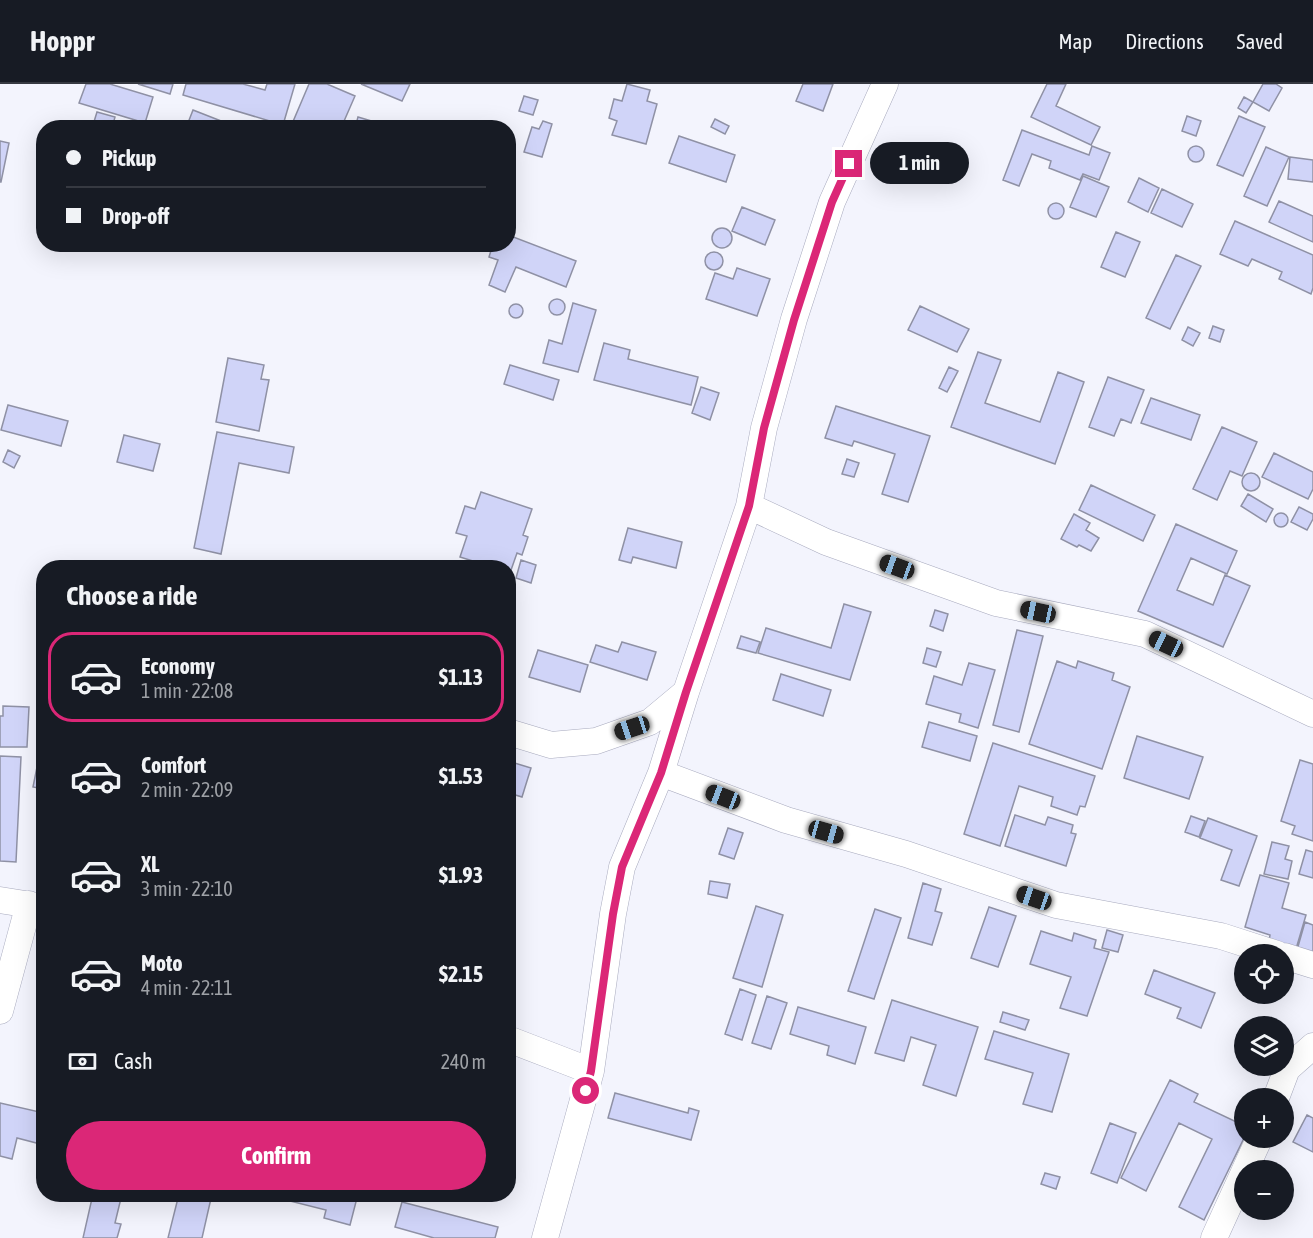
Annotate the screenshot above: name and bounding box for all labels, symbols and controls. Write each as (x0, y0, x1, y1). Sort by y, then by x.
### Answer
text: Hoppr (30, 25, 94, 57)
text: Map (1058, 29, 1092, 53)
text: Directions (1125, 29, 1204, 53)
text: Saved (1237, 29, 1283, 53)
callout: 1 min (870, 143, 969, 185)
text: Pickup (102, 145, 157, 171)
route end (835, 150, 862, 177)
text: 1 min (899, 151, 940, 174)
text: Drop-off (102, 203, 169, 229)
car (877, 552, 917, 582)
text: Choose a ride (66, 580, 198, 611)
car (1019, 599, 1057, 625)
car (1146, 628, 1186, 660)
icon: car (69, 650, 123, 704)
text: Economy (141, 653, 215, 679)
text: $1.13 (439, 664, 483, 690)
text: 1 min · 22:08 (141, 679, 233, 702)
car (612, 714, 652, 742)
icon: car (69, 749, 123, 803)
text: Comfort (141, 752, 206, 778)
text: $1.53 (439, 763, 483, 789)
text: 2 min · 22:09 (141, 778, 233, 801)
car (703, 782, 743, 812)
car (806, 818, 846, 846)
icon: car (69, 848, 123, 902)
text: XL (141, 851, 159, 877)
text: $1.93 (439, 862, 483, 888)
text: 3 min · 22:10 (141, 877, 233, 900)
car (1014, 884, 1054, 912)
map controls (1234, 944, 1294, 1220)
button: locate (1234, 944, 1294, 1004)
icon: car (69, 947, 123, 1001)
text: Moto (141, 950, 183, 976)
text: $2.15 (439, 961, 483, 987)
text: 4 min · 22:11 (141, 976, 233, 999)
button: layers (1234, 1016, 1294, 1076)
icon: cash (66, 1045, 99, 1078)
text: Cash (114, 1048, 153, 1074)
text: 240 m (441, 1050, 486, 1073)
route start (572, 1077, 599, 1104)
button: + (1234, 1088, 1294, 1148)
button: Confirm (66, 1121, 486, 1190)
button: − (1234, 1160, 1294, 1220)

